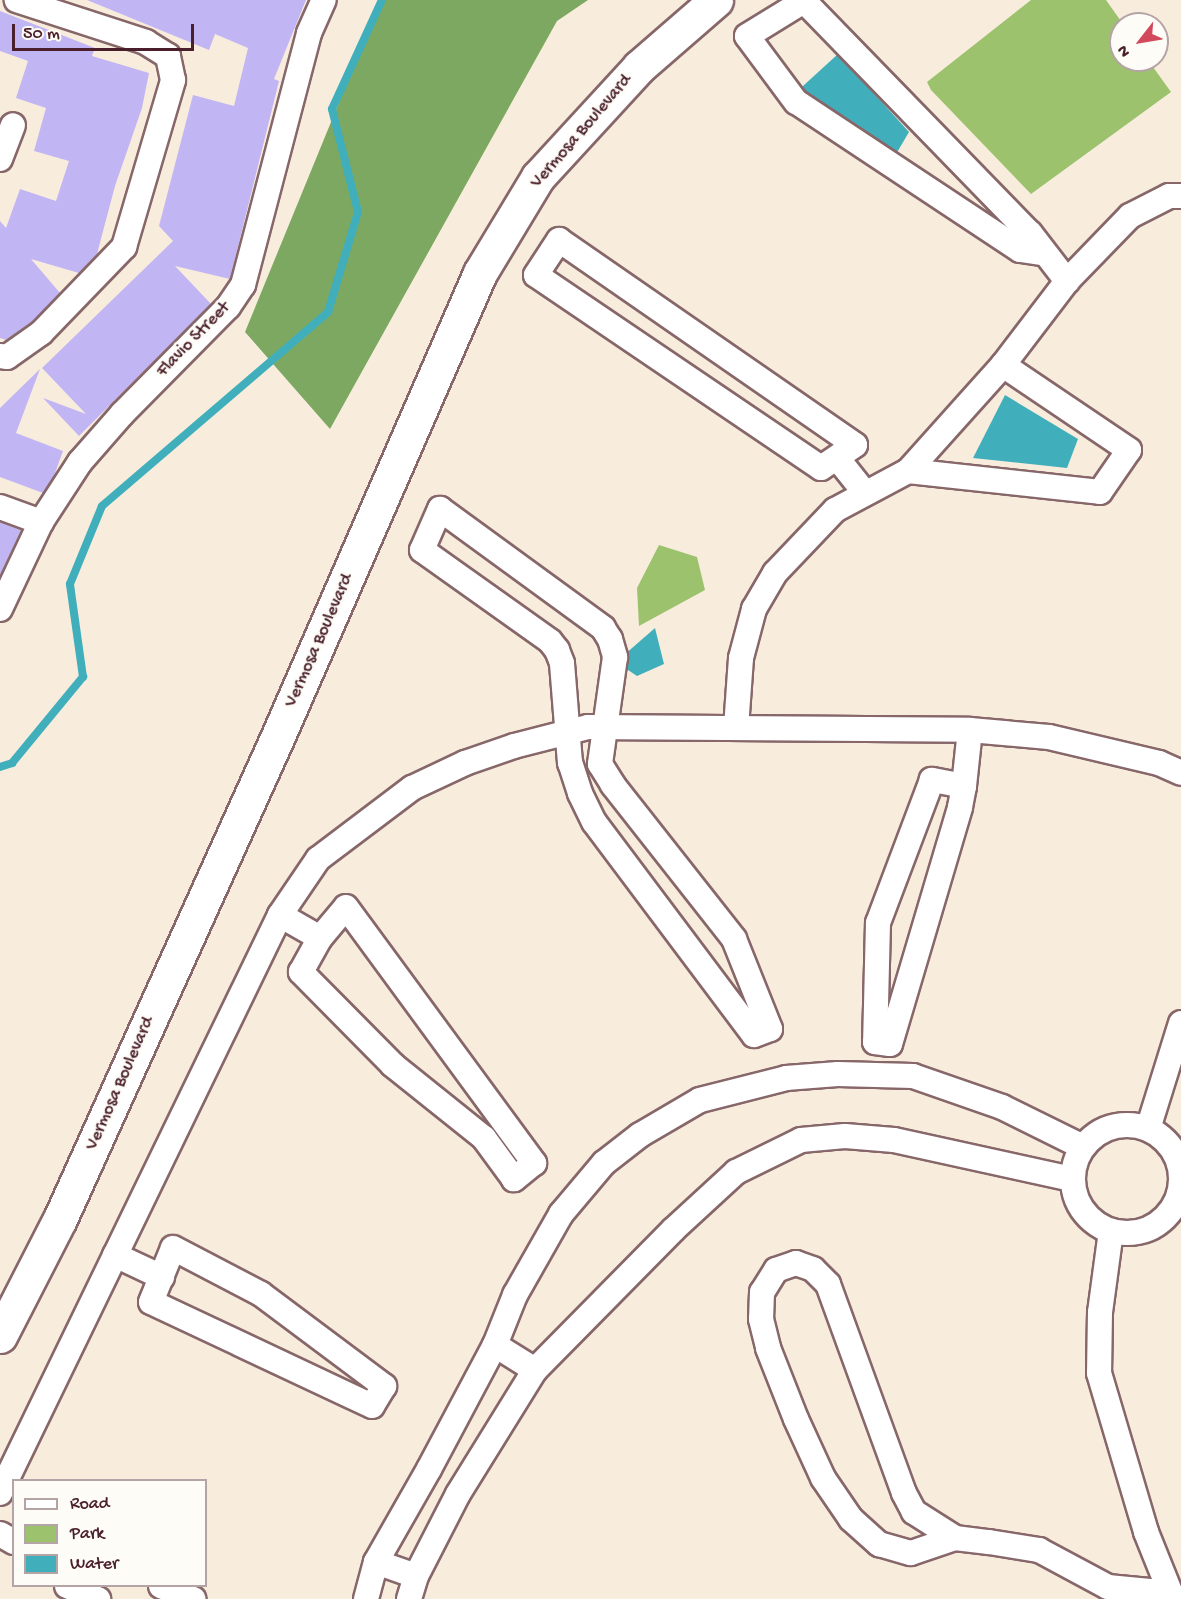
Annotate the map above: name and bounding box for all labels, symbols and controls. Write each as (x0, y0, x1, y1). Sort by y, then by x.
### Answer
scale bar (15, 12, 196, 50)
north arrow (1109, 12, 1169, 72)
text: 50 m (23, 24, 60, 45)
text: N (1114, 41, 1136, 60)
street label: Vermosa Boulevard (527, 71, 637, 193)
street label: Flavio Street (153, 298, 235, 382)
street label: Vermosa Boulevard (281, 571, 359, 711)
street label: Vermosa Boulevard (82, 1014, 160, 1154)
legend (12, 1479, 207, 1587)
text: Road (70, 1494, 109, 1515)
text: Park (70, 1524, 104, 1545)
text: Water (70, 1554, 118, 1575)

